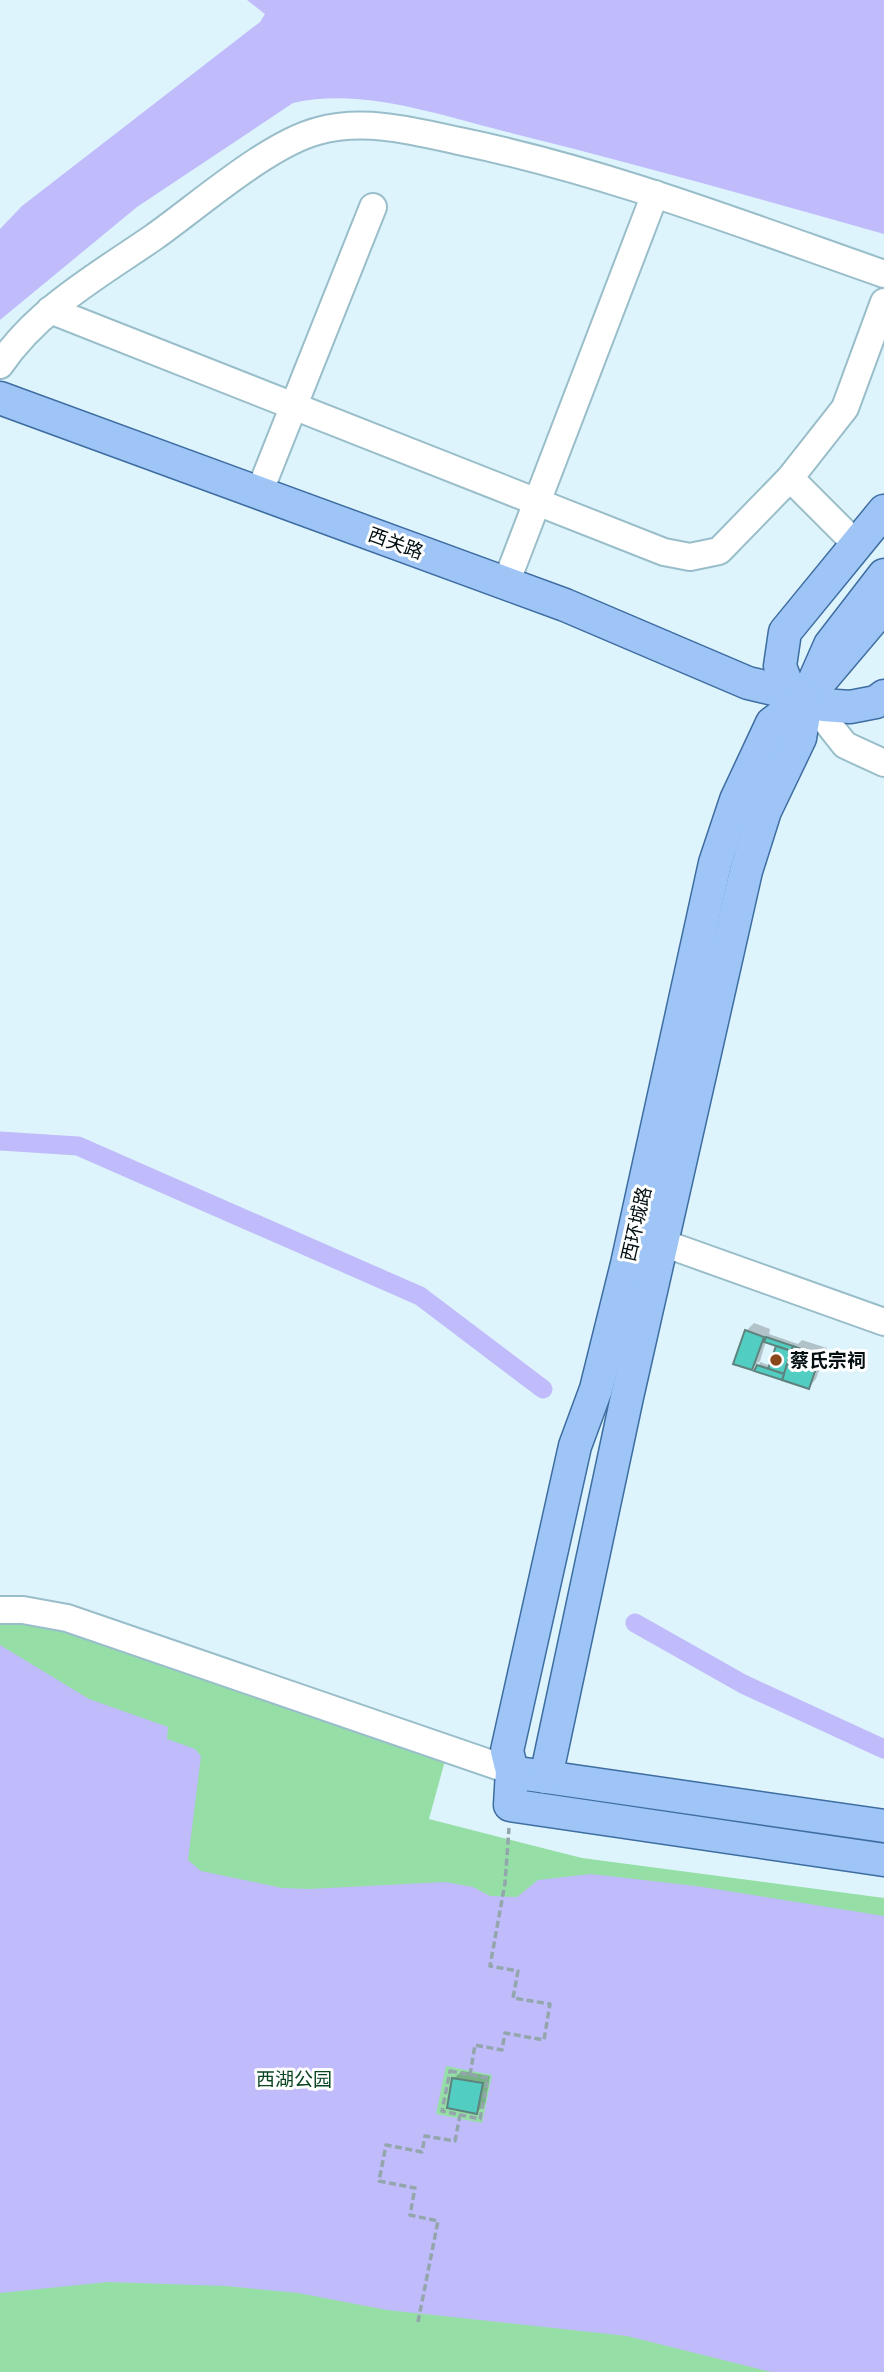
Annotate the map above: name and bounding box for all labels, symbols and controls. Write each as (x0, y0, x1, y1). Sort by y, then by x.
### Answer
street label: 西关路 (365, 523, 427, 563)
street label: 西环城路 (617, 1184, 655, 1264)
place label: 蔡氏宗祠 (790, 1349, 866, 1371)
marker: 蔡氏宗祠 (768, 1352, 784, 1368)
park label: 西湖公园 (256, 2068, 332, 2090)

